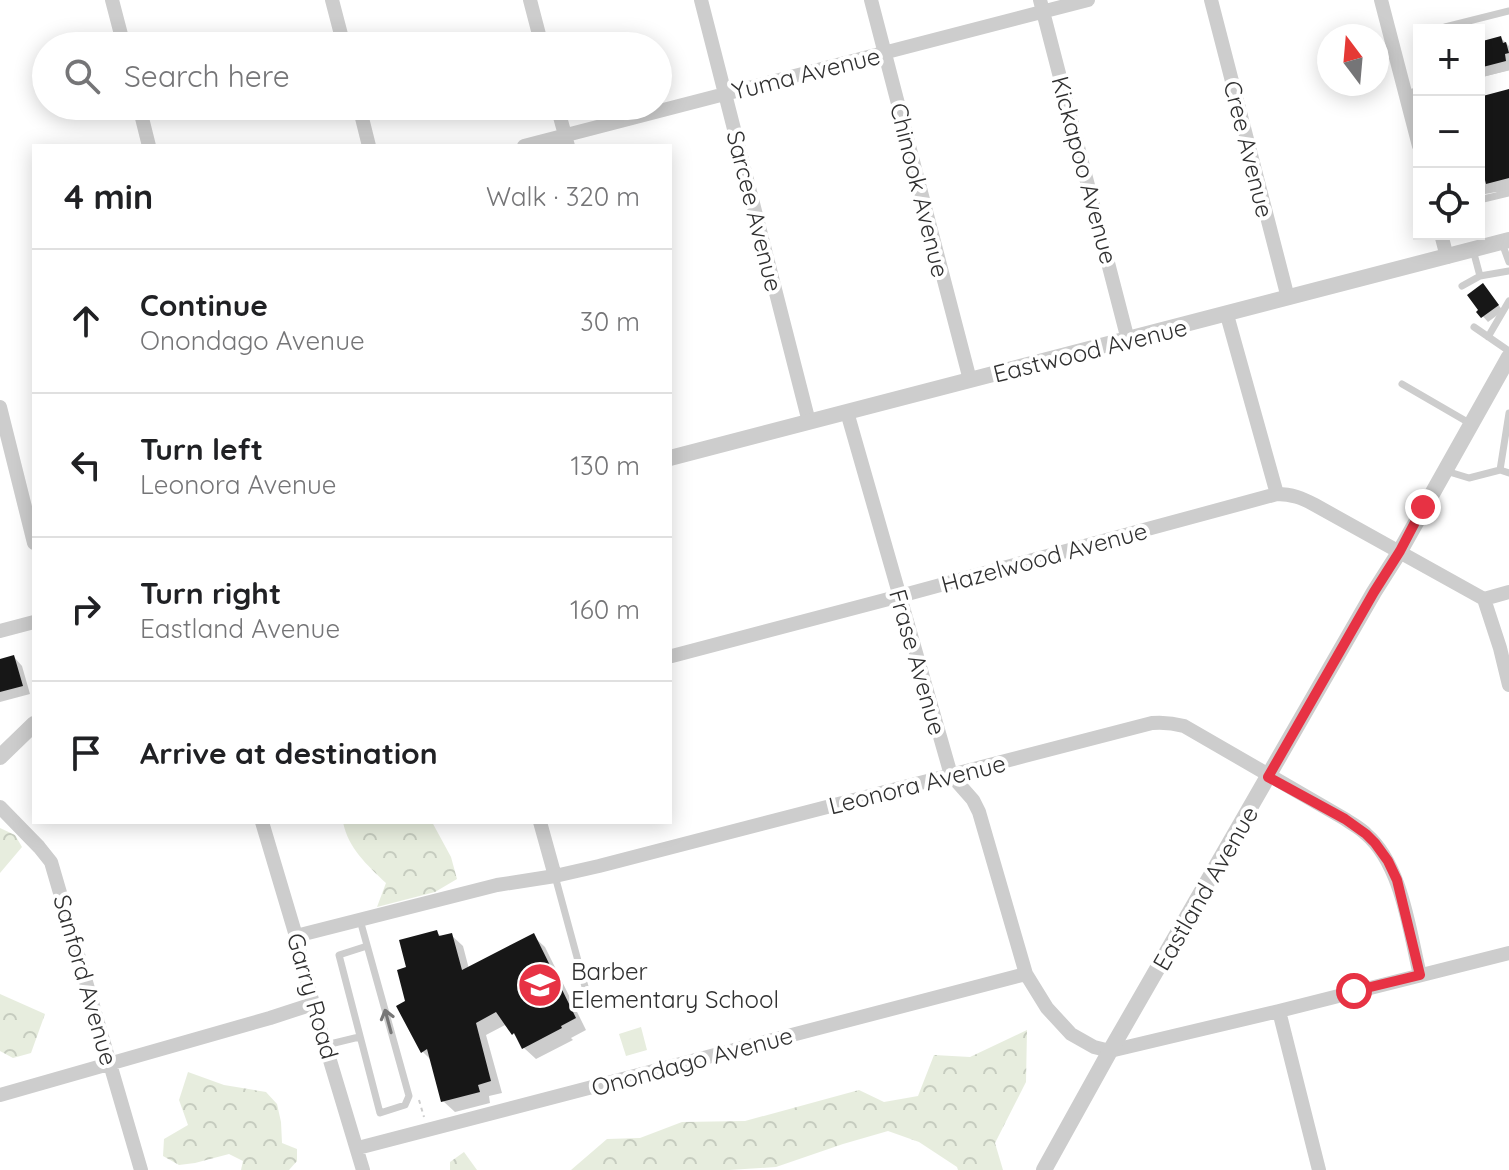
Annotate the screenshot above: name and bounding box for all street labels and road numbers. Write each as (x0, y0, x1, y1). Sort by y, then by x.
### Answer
street label: Yuma Avenue (729, 40, 883, 106)
street label: Kickapoo Avenue (1046, 73, 1124, 267)
street label: Cree Avenue (1217, 77, 1281, 221)
street label: Chinook Avenue (884, 100, 956, 280)
street label: Sarcee Avenue (720, 127, 790, 295)
street label: Eastwood Avenue (990, 311, 1190, 389)
street label: Hazelwood Avenue (938, 515, 1150, 599)
street label: Frase Avenue (883, 586, 953, 738)
street label: Leonora Avenue (825, 748, 1009, 820)
street label: Eastland Avenue (1146, 801, 1264, 975)
street label: Sanford Avenue (47, 891, 125, 1069)
street label: Garry Road (281, 929, 345, 1063)
street label: Onondago Avenue (588, 1020, 796, 1102)

